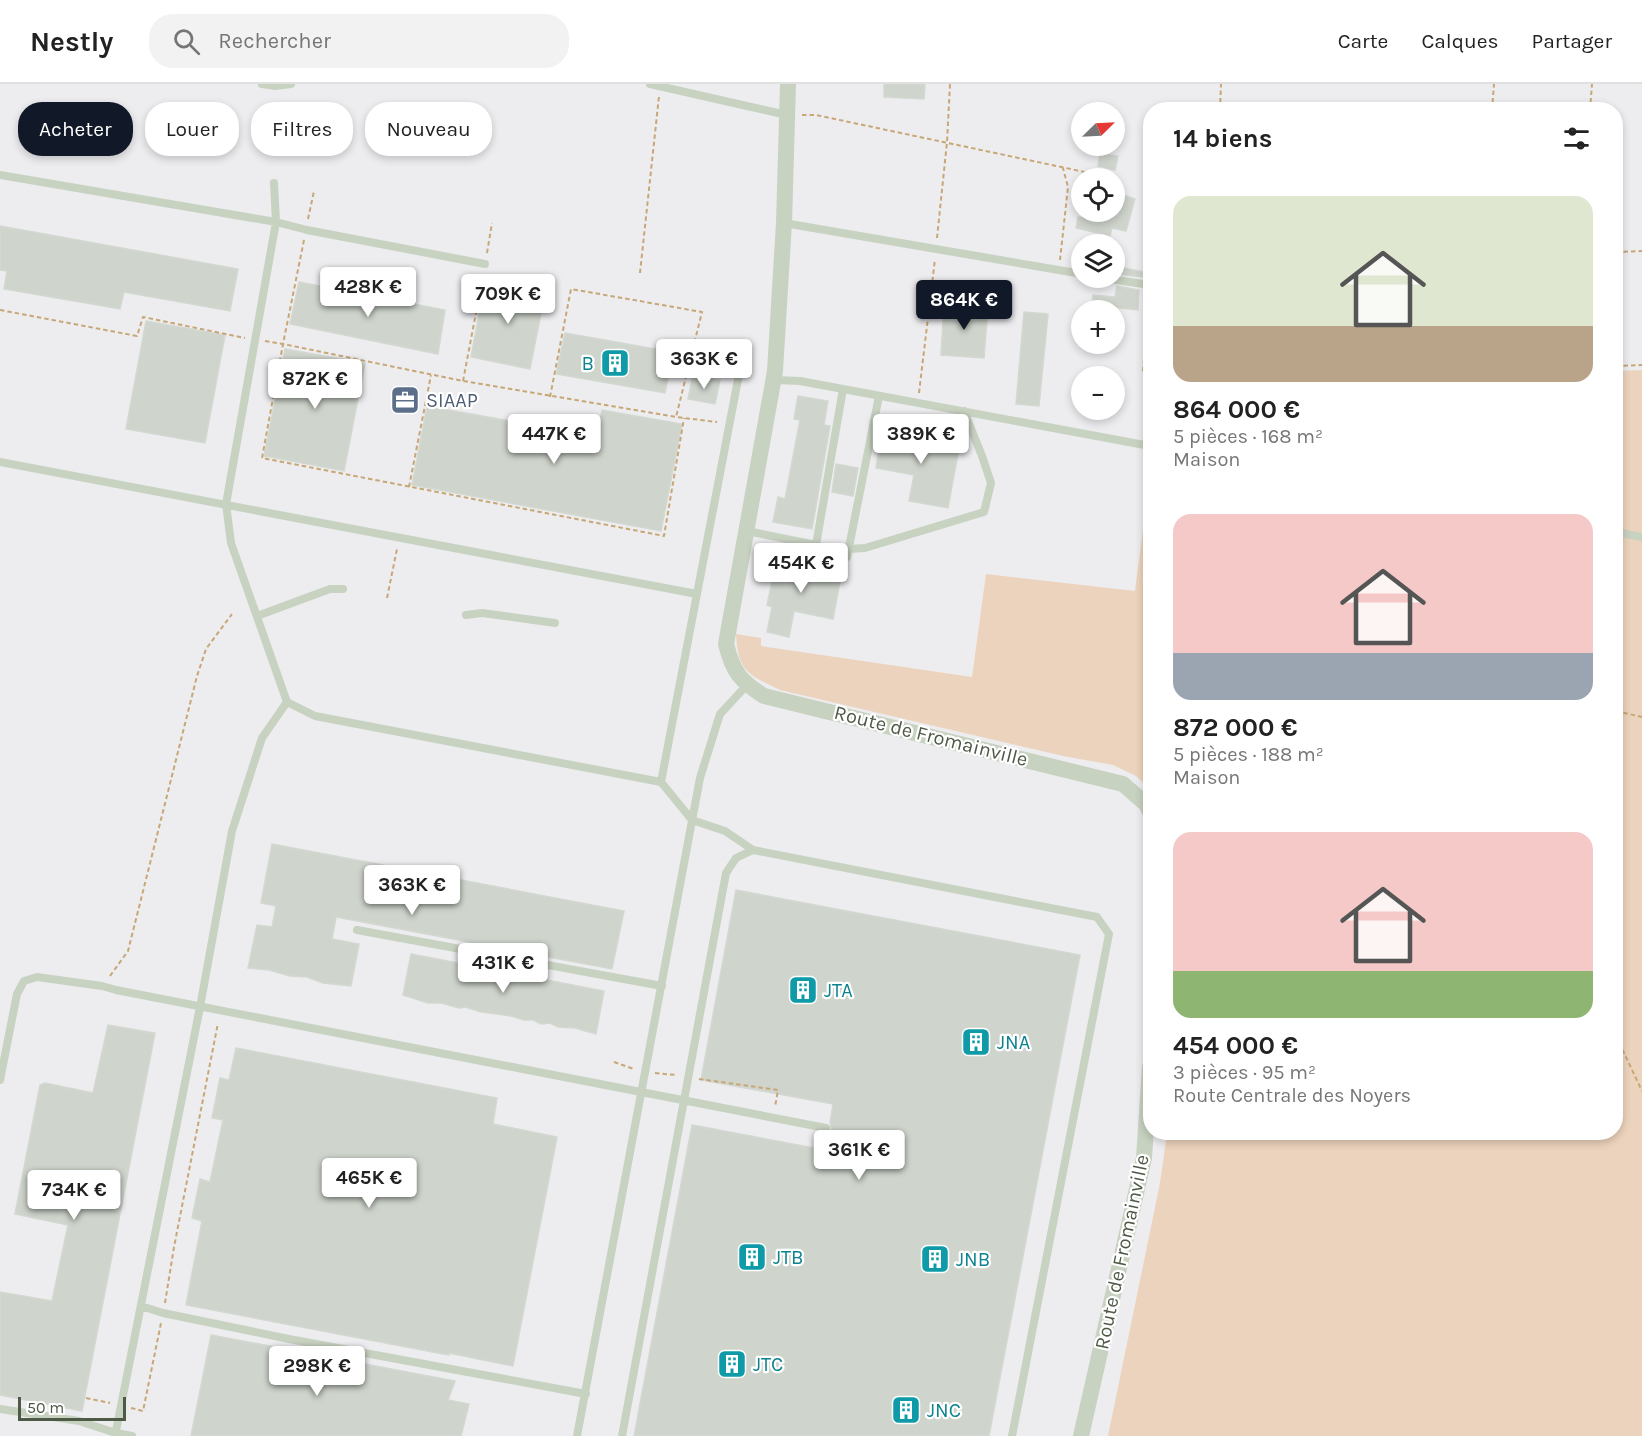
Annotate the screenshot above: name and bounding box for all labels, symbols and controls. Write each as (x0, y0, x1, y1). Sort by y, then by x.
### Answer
search box (149, 14, 569, 68)
text: Nestly (30, 25, 113, 58)
icon: search (170, 25, 203, 58)
text: Rechercher (218, 28, 331, 54)
text: Carte (1338, 29, 1388, 53)
text: Calques (1421, 29, 1499, 53)
text: Partager (1532, 29, 1612, 53)
chip: Acheter (18, 102, 133, 156)
chip: Louer (145, 102, 239, 156)
chip: Filtres (251, 102, 353, 156)
chip: Nouveau (365, 102, 492, 156)
north arrow (1071, 102, 1125, 156)
map controls (1071, 102, 1125, 420)
icon: filters (1560, 122, 1593, 155)
text: 14 biens (1173, 123, 1273, 154)
button: locate (1071, 168, 1125, 222)
button: layers (1071, 234, 1125, 288)
icon: home (1329, 235, 1437, 343)
pin: 428K € (319, 267, 417, 318)
pin: 709K € (459, 274, 557, 325)
text: 428K € (334, 275, 402, 298)
pin: 864K € (915, 280, 1013, 331)
text: 709K € (475, 282, 541, 305)
text: 864K € (930, 288, 998, 311)
button: + (1071, 300, 1125, 354)
pin: 363K € (655, 339, 753, 390)
building icon: B (599, 347, 631, 379)
text: 363K € (670, 347, 738, 370)
place label: B (582, 352, 594, 375)
pin: 872K € (266, 359, 364, 410)
button: − (1071, 366, 1125, 420)
text: 872K € (282, 367, 348, 390)
office icon: SIAAP (389, 384, 421, 416)
place label: SIAAP (426, 389, 478, 412)
text: 864 000 € (1173, 394, 1300, 425)
pin: 447K € (505, 414, 603, 465)
pin: 389K € (872, 414, 970, 465)
text: 447K € (522, 422, 586, 445)
text: 389K € (887, 422, 955, 445)
text: 5 pièces · 168 m² (1173, 425, 1323, 448)
text: Maison (1173, 448, 1240, 471)
pin: 454K € (752, 543, 850, 594)
text: 454K € (768, 551, 834, 574)
icon: home (1329, 553, 1437, 661)
street label: Route de Fromainville (832, 701, 1030, 771)
text: 872 000 € (1173, 712, 1297, 743)
text: 5 pièces · 188 m² (1173, 743, 1324, 766)
text: Maison (1173, 766, 1240, 789)
pin: 363K € (363, 865, 461, 916)
icon: home (1329, 871, 1437, 979)
text: 363K € (378, 873, 446, 896)
pin: 431K € (454, 943, 552, 994)
text: 431K € (472, 951, 534, 974)
building icon: JTA (787, 974, 819, 1006)
place label: JTA (824, 979, 853, 1002)
building icon: JNA (960, 1026, 992, 1058)
text: 454 000 € (1173, 1030, 1298, 1061)
place label: JNA (997, 1031, 1030, 1054)
text: 3 pièces · 95 m² (1173, 1061, 1316, 1084)
text: Route Centrale des Noyers (1173, 1084, 1411, 1107)
pin: 361K € (810, 1130, 908, 1181)
text: 361K € (828, 1138, 890, 1161)
street label: Route de Fromainville (1090, 1152, 1154, 1352)
pin: 465K € (320, 1158, 418, 1209)
text: 465K € (336, 1166, 402, 1189)
pin: 734K € (25, 1170, 123, 1221)
text: 734K € (41, 1178, 107, 1201)
building icon: JTB (736, 1241, 768, 1273)
building icon: JNB (919, 1243, 951, 1275)
place label: JTB (773, 1246, 804, 1269)
place label: JNB (956, 1248, 990, 1271)
pin: 298K € (268, 1346, 366, 1397)
building icon: JTC (716, 1348, 748, 1380)
place label: JTC (753, 1353, 783, 1376)
text: 298K € (283, 1354, 351, 1377)
scale bar (18, 1394, 126, 1422)
building icon: JNC (890, 1394, 922, 1426)
text: 50 m (27, 1398, 64, 1417)
place label: JNC (927, 1399, 961, 1422)

